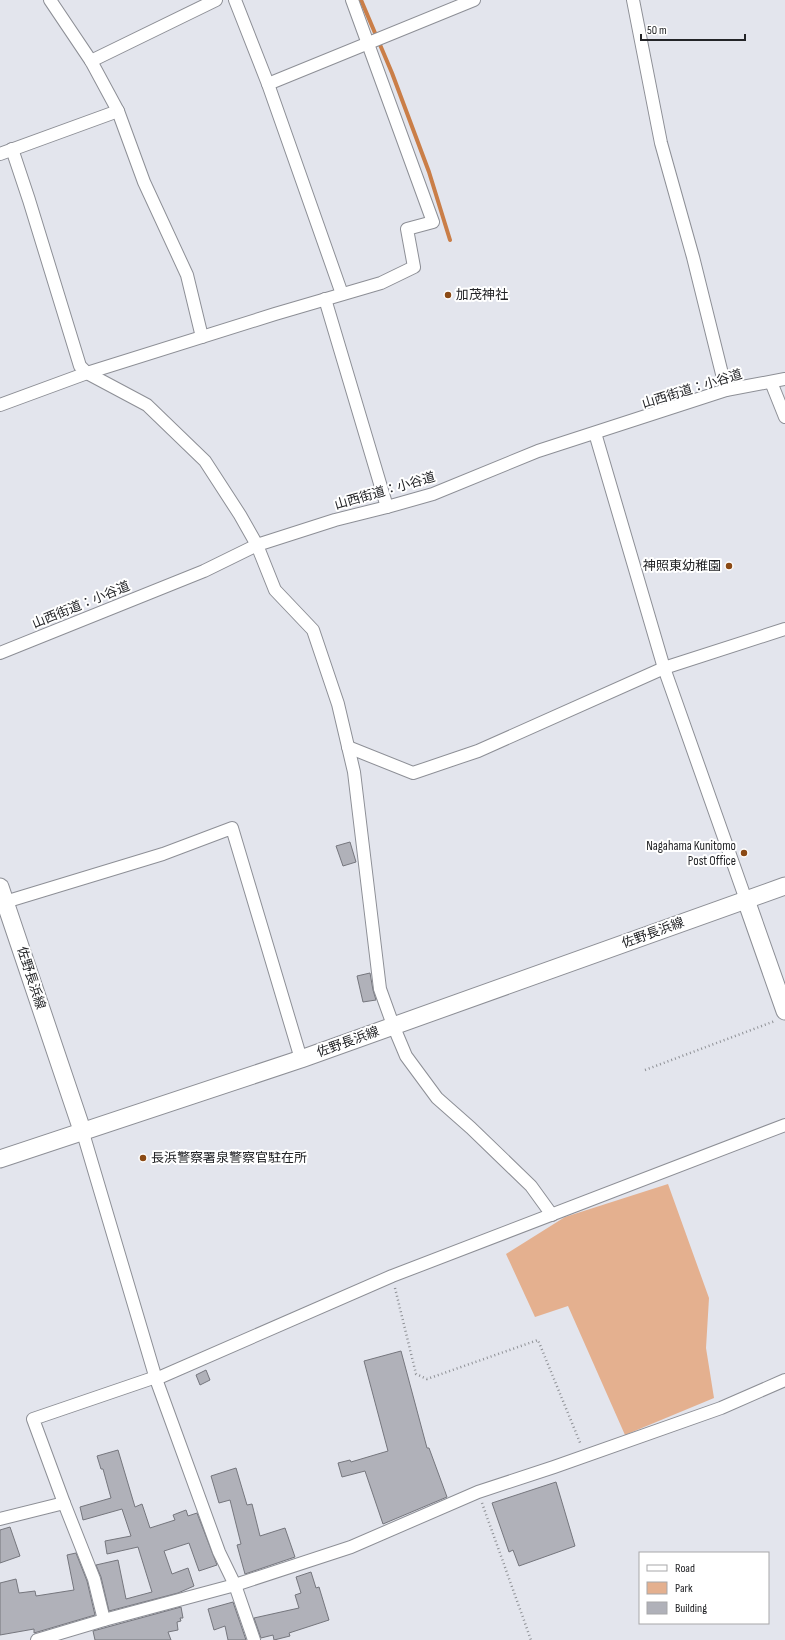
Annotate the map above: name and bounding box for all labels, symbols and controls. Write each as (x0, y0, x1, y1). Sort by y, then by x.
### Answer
scale bar (641, 16, 745, 42)
text: 50 m (647, 23, 667, 38)
place label: 加茂神社 (456, 287, 508, 303)
marker: 加茂神社 (443, 290, 453, 300)
street label: 山西街道：小谷道 (640, 366, 744, 412)
street label: 山西街道：小谷道 (333, 469, 437, 513)
place label: 神照東幼稚園 (643, 558, 721, 574)
marker: 神照東幼稚園 (724, 561, 734, 571)
street label: 山西街道：小谷道 (30, 578, 132, 632)
place label: Nagahama Kunitomo Post Office (646, 838, 736, 869)
marker: Nagahama Kunitomo Post Office (739, 848, 749, 858)
street label: 佐野長浜線 (620, 914, 686, 952)
street label: 佐野長浜線 (13, 945, 49, 1011)
street label: 佐野長浜線 (315, 1023, 381, 1061)
place label: 長浜警察署泉警察官駐在所 (151, 1150, 307, 1166)
marker: 長浜警察署泉警察官駐在所 (138, 1153, 148, 1163)
legend (639, 1552, 769, 1624)
text: Road (675, 1561, 695, 1576)
text: Park (675, 1581, 693, 1596)
text: Building (675, 1601, 707, 1616)

